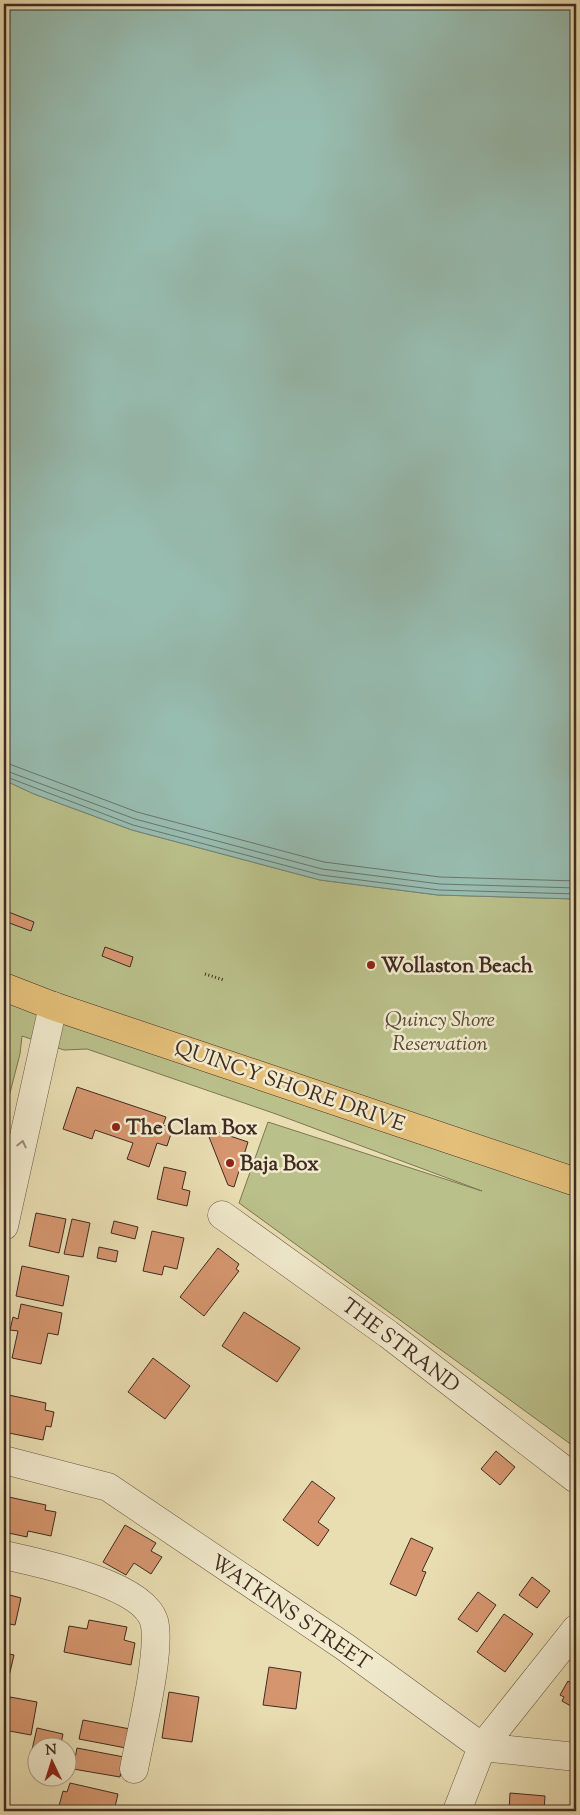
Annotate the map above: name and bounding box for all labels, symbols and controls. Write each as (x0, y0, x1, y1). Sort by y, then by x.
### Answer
place label: Wollaston Beach (381, 952, 534, 982)
marker: Wollaston Beach (365, 959, 377, 971)
park label: Quincy Shore Reservation (385, 1006, 495, 1060)
street label: QUINCY SHORE DRIVE (170, 1033, 409, 1141)
place label: The Clam Box (126, 1114, 258, 1144)
marker: The Clam Box (110, 1121, 122, 1133)
one-way arrow (16, 1139, 27, 1148)
place label: Baja Box (240, 1150, 319, 1180)
marker: Baja Box (224, 1157, 236, 1169)
street label: THE STRAND (334, 1292, 465, 1401)
street label: WATKINS STREET (203, 1548, 377, 1679)
north arrow (28, 1738, 78, 1788)
text: N (45, 1741, 58, 1761)

